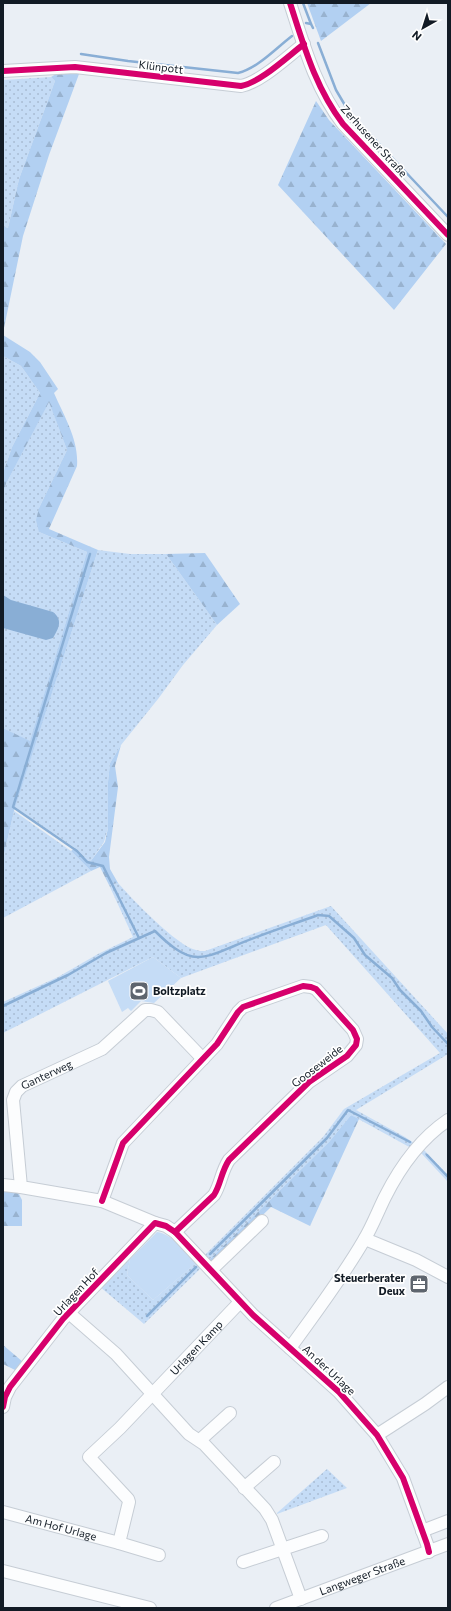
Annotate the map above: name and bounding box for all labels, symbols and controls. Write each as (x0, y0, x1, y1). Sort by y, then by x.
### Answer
north arrow (403, 8, 443, 48)
text: N (409, 29, 424, 44)
street label: Klünpott (138, 57, 184, 76)
street label: Zerhusener Straße (338, 102, 410, 180)
sports icon: Boltzplatz (128, 980, 150, 1002)
place label: Boltzplatz (153, 984, 206, 997)
street label: Gooseweide (289, 1042, 345, 1090)
street label: Ganterweg (19, 1057, 74, 1092)
street label: Urlagen Hof (50, 1265, 101, 1318)
place label: Steuerberater Deux (334, 1271, 406, 1297)
office icon: Steuerberater Deux (408, 1273, 430, 1295)
street label: Urlagen Kamp (167, 1317, 225, 1377)
street label: An der Urlage (300, 1342, 359, 1397)
street label: Am Hof Urlage (24, 1511, 98, 1543)
street label: Langweger Straße (317, 1554, 407, 1597)

